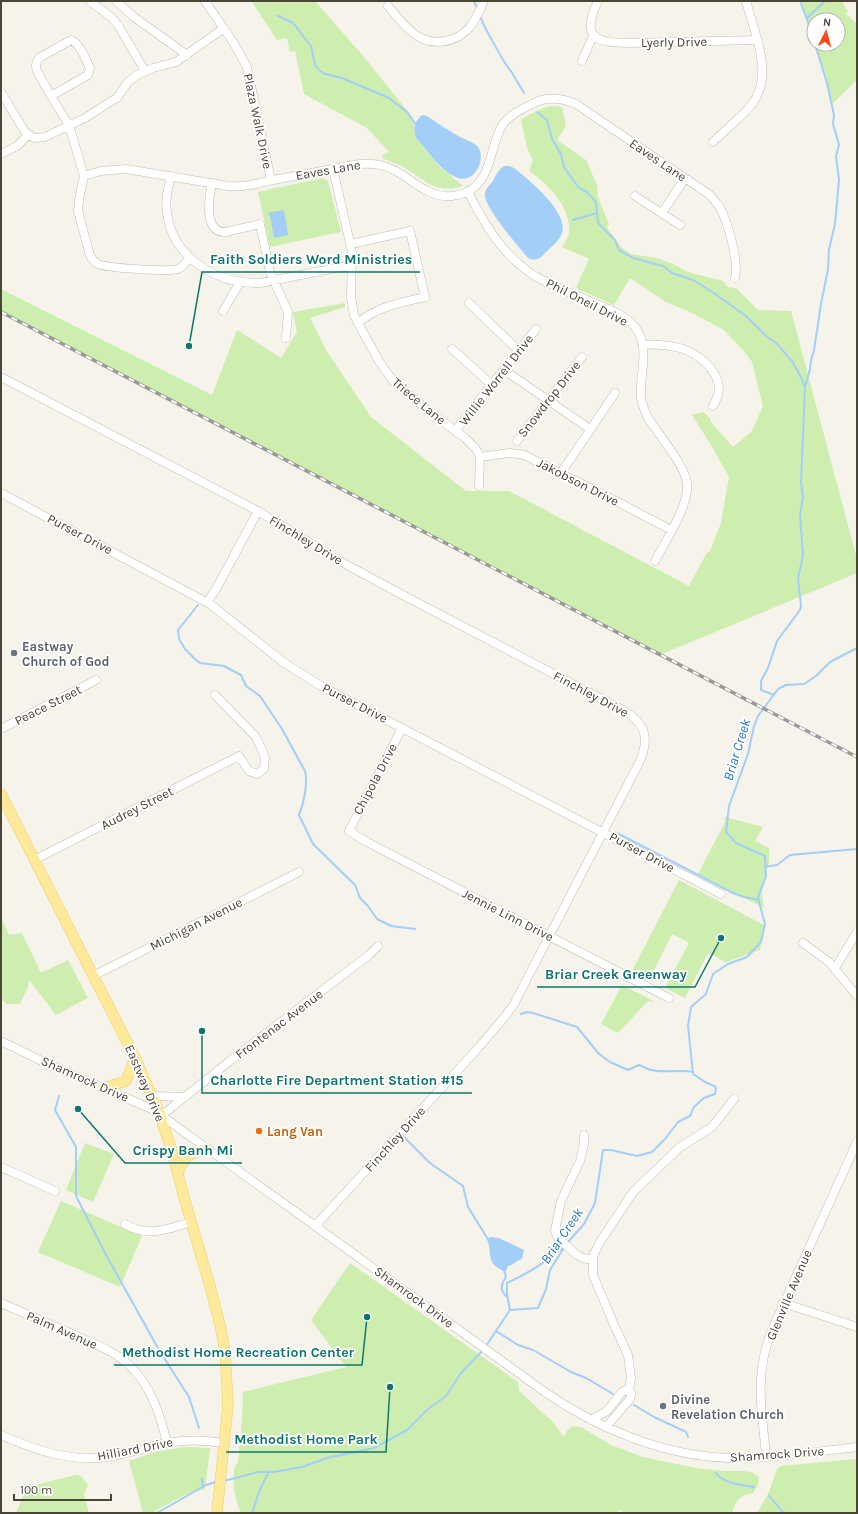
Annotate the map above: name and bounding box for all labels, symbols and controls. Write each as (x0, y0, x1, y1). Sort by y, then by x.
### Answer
north arrow (806, 12, 846, 52)
text: N (822, 16, 832, 29)
street label: Lyerly Drive (641, 34, 708, 50)
street label: Plaza Walk Drive (241, 72, 276, 170)
street label: Eaves Lane (627, 136, 690, 185)
street label: Eaves Lane (295, 157, 362, 183)
callout: Faith Soldiers Word Ministries (202, 246, 420, 272)
text: Faith Soldiers Word Ministries (210, 251, 412, 268)
street label: Phil Oneil Drive (544, 275, 631, 329)
street label: Willie Worrell Drive (456, 331, 536, 429)
street label: Snowdrop Drive (515, 358, 584, 440)
street label: Triece Lane (389, 374, 449, 428)
street label: Jakobson Drive (535, 455, 622, 509)
street label: Purser Drive (45, 511, 115, 558)
street label: Finchley Drive (267, 512, 346, 568)
place label: Eastway Church of God (22, 639, 109, 669)
marker: Eastway Church of God (9, 648, 19, 658)
street label: Finchley Drive (551, 668, 631, 720)
street label: Purser Drive (320, 680, 391, 726)
street label: Peace Street (12, 682, 84, 728)
water label: Briar Creek (720, 716, 755, 783)
street label: Chipola Drive (350, 740, 400, 817)
street label: Audrey Street (98, 783, 176, 833)
street label: Purser Drive (607, 829, 677, 876)
street label: Jennie Linn Drive (460, 886, 556, 945)
street label: Michigan Avenue (147, 894, 245, 954)
callout: Briar Creek Greenway (537, 961, 695, 987)
text: Briar Creek Greenway (545, 966, 687, 983)
street label: Frontenac Avenue (232, 986, 326, 1062)
street label: Eastway Drive (122, 1042, 168, 1124)
street label: Shamrock Drive (39, 1053, 131, 1105)
callout: Charlotte Fire Department Station #15 (202, 1067, 472, 1093)
text: Charlotte Fire Department Station #15 (210, 1072, 464, 1089)
street label: Finchley Drive (362, 1103, 429, 1175)
place label: Lang Van (267, 1124, 323, 1139)
marker: Lang Van (254, 1126, 264, 1136)
callout: Crispy Banh Mi (125, 1137, 242, 1163)
text: Crispy Banh Mi (133, 1142, 233, 1159)
water label: Briar Creek (537, 1204, 587, 1267)
street label: Glenville Avenue (763, 1247, 815, 1342)
street label: Shamrock Drive (371, 1263, 457, 1331)
street label: Palm Avenue (24, 1308, 100, 1352)
callout: Methodist Home Recreation Center (114, 1339, 362, 1365)
text: Methodist Home Recreation Center (122, 1344, 355, 1361)
place label: Divine Revelation Church (671, 1392, 784, 1422)
marker: Divine Revelation Church (658, 1401, 668, 1411)
callout: Methodist Home Park (226, 1426, 386, 1452)
text: Methodist Home Park (234, 1431, 379, 1448)
street label: Hilliard Drive (96, 1434, 174, 1464)
street label: Shamrock Drive (729, 1443, 825, 1465)
scale bar (14, 1476, 111, 1502)
text: 100 m (20, 1483, 52, 1497)

